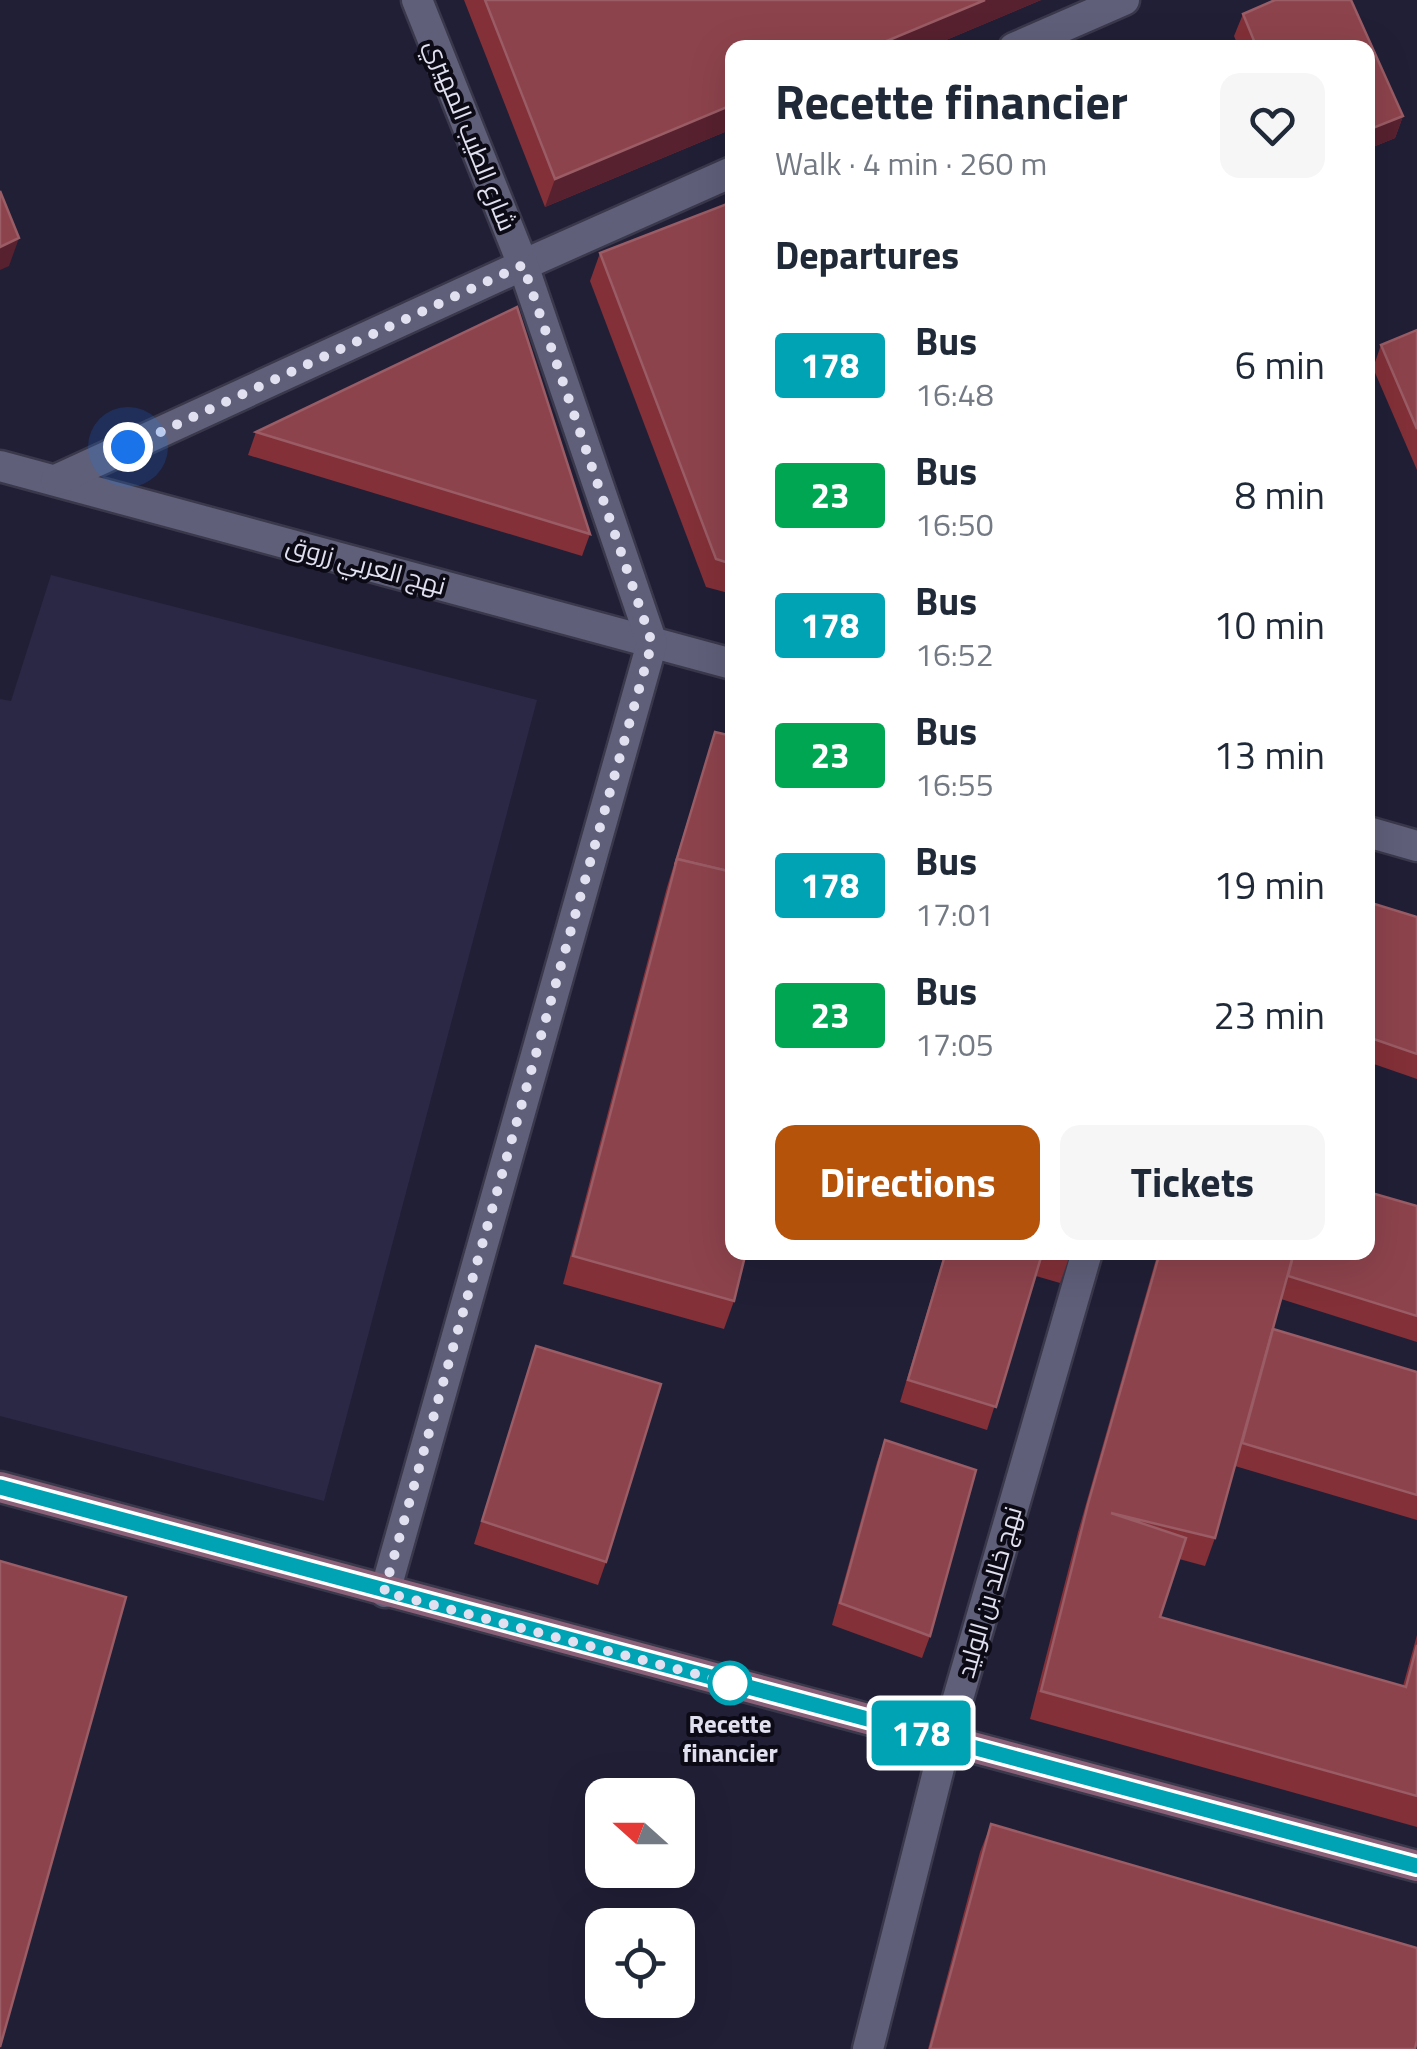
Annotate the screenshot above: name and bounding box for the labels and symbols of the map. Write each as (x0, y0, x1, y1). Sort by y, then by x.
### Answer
street label: شارع الطيب المهيري (414, 33, 527, 237)
your location (103, 422, 153, 472)
street label: نهج العربي زروق (282, 525, 450, 606)
street label: نهج خالد بن الوليد (946, 1502, 1032, 1682)
marker: Recette financier (709, 1662, 751, 1704)
line badge: 178 (864, 1700, 978, 1766)
place label: Recette financier (682, 1705, 778, 1772)
north arrow (585, 1778, 695, 1888)

